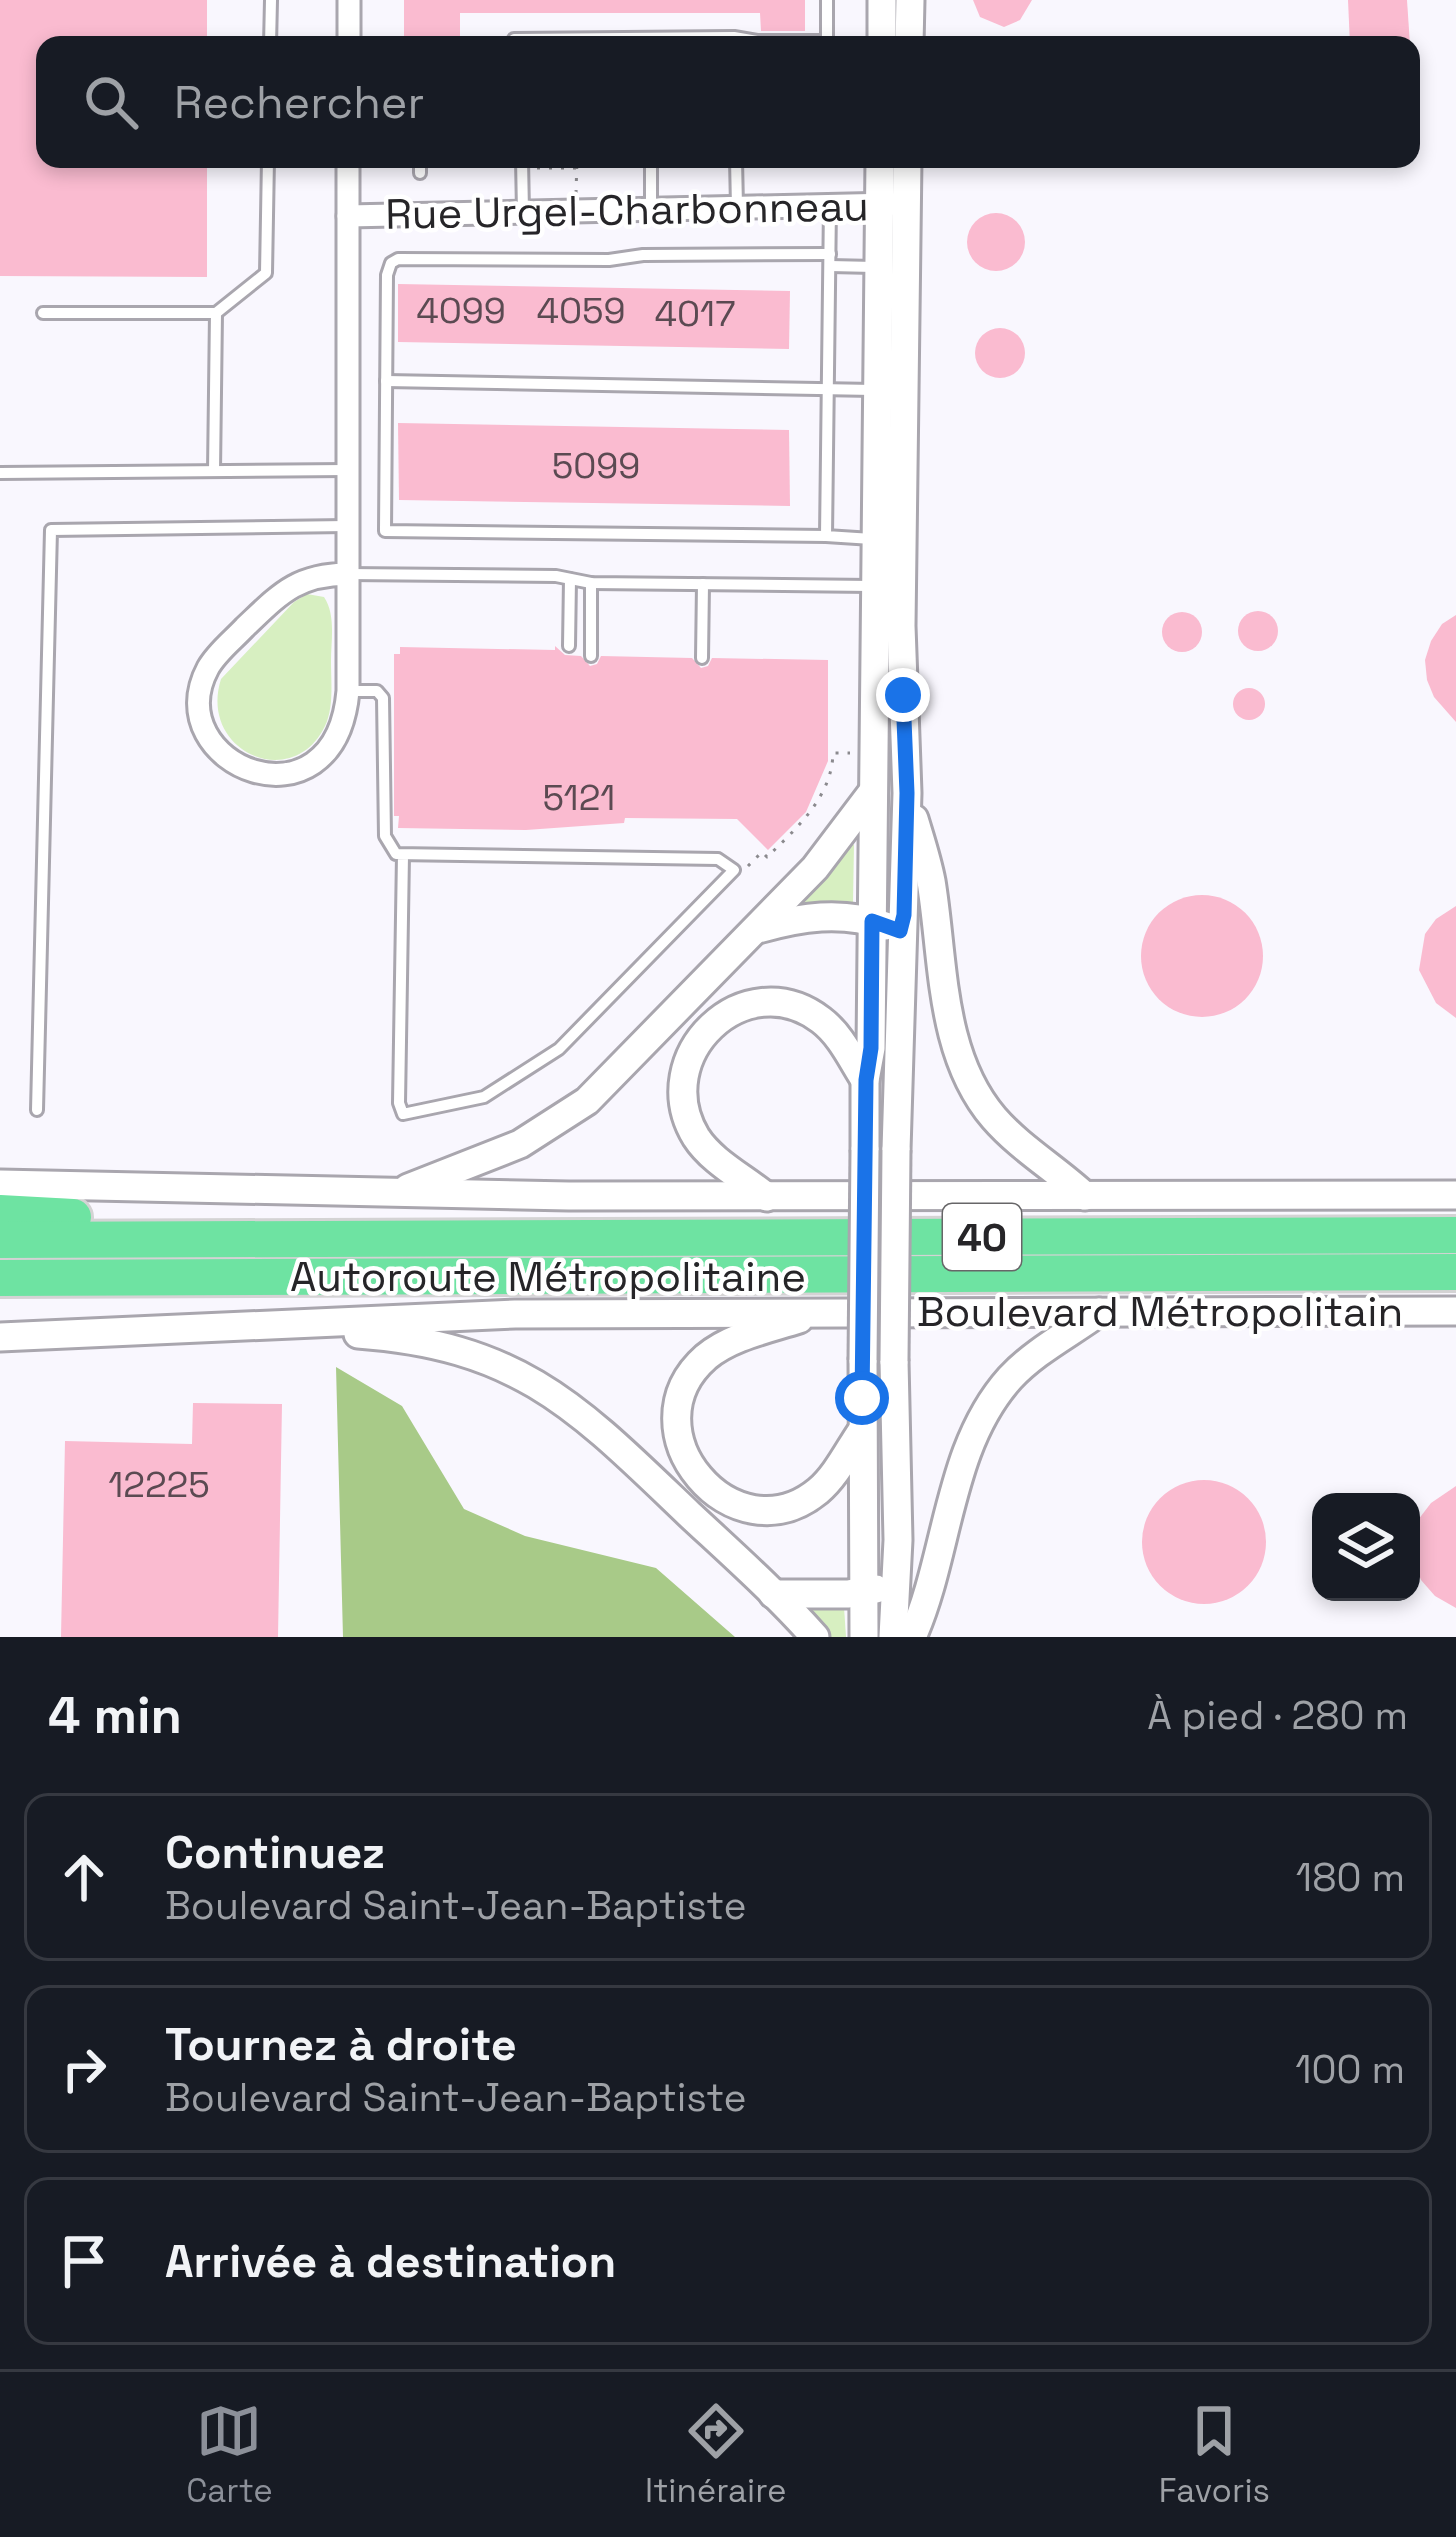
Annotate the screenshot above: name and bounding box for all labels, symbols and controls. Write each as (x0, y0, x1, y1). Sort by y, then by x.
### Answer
search box (36, 36, 1420, 168)
icon: search (78, 69, 144, 135)
text: Rechercher (174, 74, 424, 131)
street label: Rue Urgel-Charbonneau (385, 179, 869, 241)
house number: 4099 (416, 288, 506, 334)
house number: 4059 (536, 288, 626, 334)
house number: 4017 (655, 291, 735, 337)
house number: 5099 (552, 443, 640, 489)
route end (876, 668, 930, 722)
house number: 5121 (543, 775, 615, 821)
road number: 40 (943, 1204, 1021, 1270)
street label: Autoroute Métropolitaine (290, 1250, 806, 1303)
street label: Boulevard Métropolitain (917, 1285, 1403, 1338)
route start (835, 1371, 889, 1425)
house number: 12225 (108, 1462, 210, 1508)
map controls (1312, 1493, 1420, 1601)
button: layers (1312, 1493, 1420, 1601)
text: 4 min (48, 1683, 182, 1748)
text: À pied · 280 m (1147, 1691, 1408, 1740)
text: Continuez (165, 1824, 385, 1881)
icon: ahead (51, 1844, 117, 1910)
text: 180 m (1296, 1853, 1405, 1902)
text: Boulevard Saint-Jean-Baptiste (165, 1881, 747, 1930)
text: Tournez à droite (165, 2016, 517, 2073)
icon: right (51, 2036, 117, 2102)
text: 100 m (1295, 2045, 1405, 2094)
text: Boulevard Saint-Jean-Baptiste (165, 2073, 747, 2122)
icon: arrive (51, 2228, 117, 2294)
text: Arrivée à destination (165, 2233, 616, 2290)
tab: Carte (186, 2398, 273, 2512)
tab: Itinéraire (645, 2398, 787, 2512)
tab: Favoris (1159, 2398, 1270, 2512)

